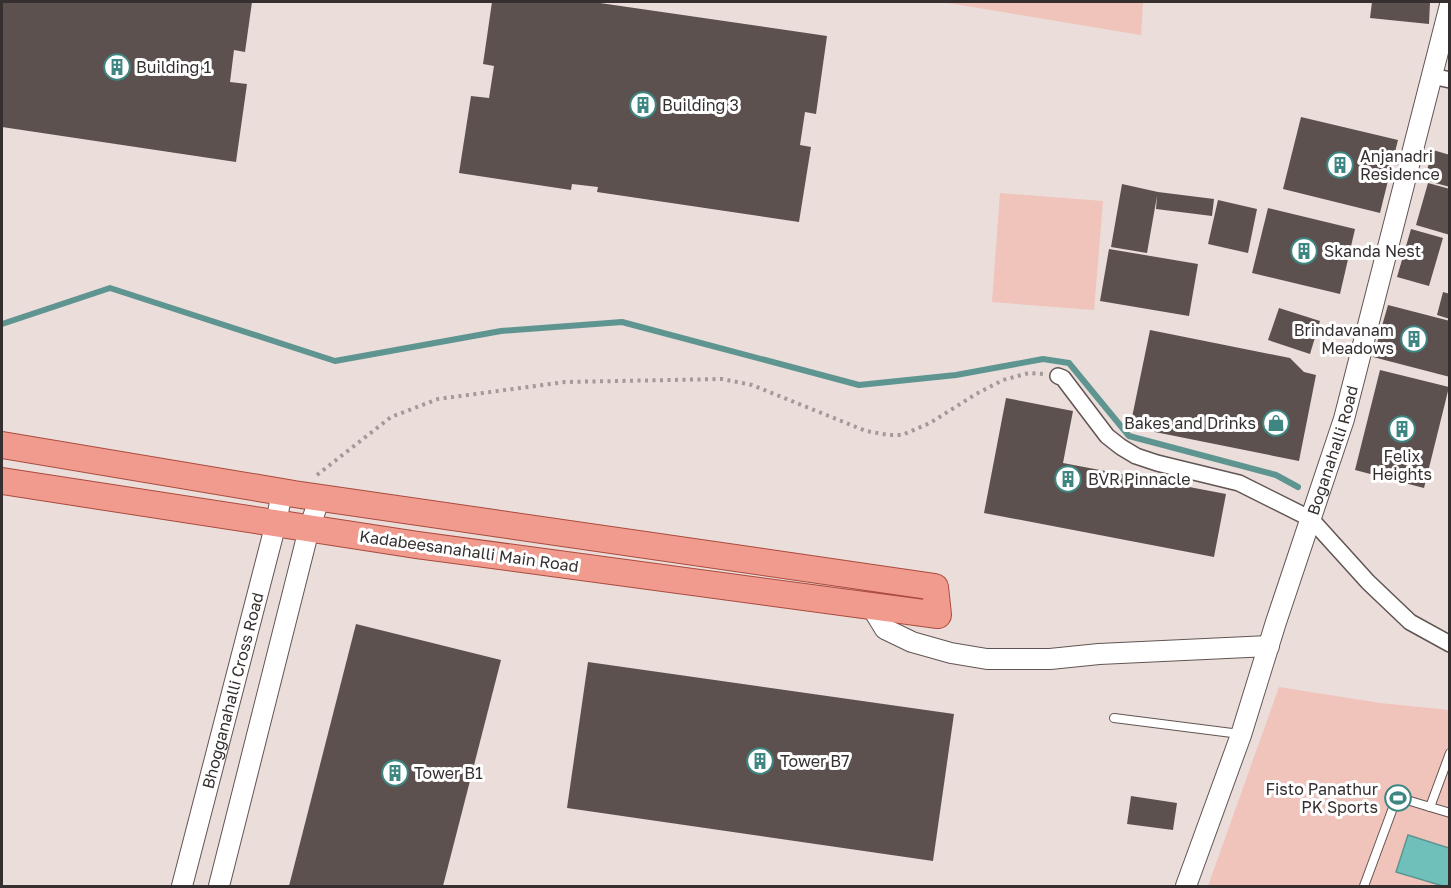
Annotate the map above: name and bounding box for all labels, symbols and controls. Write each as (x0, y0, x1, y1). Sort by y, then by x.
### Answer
building icon: Building 1 (102, 52, 132, 82)
place label: Building 1 (136, 57, 211, 77)
building icon: Building 3 (628, 90, 658, 120)
place label: Building 3 (662, 95, 739, 115)
place label: Anjanadri Residence (1360, 146, 1440, 184)
building icon: Anjanadri Residence (1325, 150, 1355, 180)
building icon: Skanda Nest (1289, 236, 1319, 266)
place label: Skanda Nest (1324, 241, 1421, 261)
place label: Brindavanam Meadows (1294, 320, 1394, 358)
building icon: Brindavanam Meadows (1399, 324, 1429, 354)
street label: Boganahalli Road (1303, 383, 1362, 517)
shop icon: Bakes and Drinks (1261, 408, 1291, 438)
place label: Bakes and Drinks (1124, 413, 1256, 433)
building icon: Felix Heights (1387, 414, 1417, 444)
place label: Felix Heights (1372, 446, 1432, 484)
building icon: BVR Pinnacle (1053, 464, 1083, 494)
place label: BVR Pinnacle (1088, 469, 1190, 489)
street label: Kadabeesanahalli Main Road (358, 526, 580, 576)
street label: Bhogganahalli Cross Road (198, 590, 268, 791)
building icon: Tower B7 (745, 746, 775, 776)
place label: Tower B7 (780, 751, 849, 771)
building icon: Tower B1 (380, 758, 410, 788)
place label: Tower B1 (414, 763, 483, 783)
place label: Fisto Panathur PK Sports (1265, 779, 1378, 817)
sports icon: Fisto Panathur PK Sports (1383, 783, 1413, 813)

